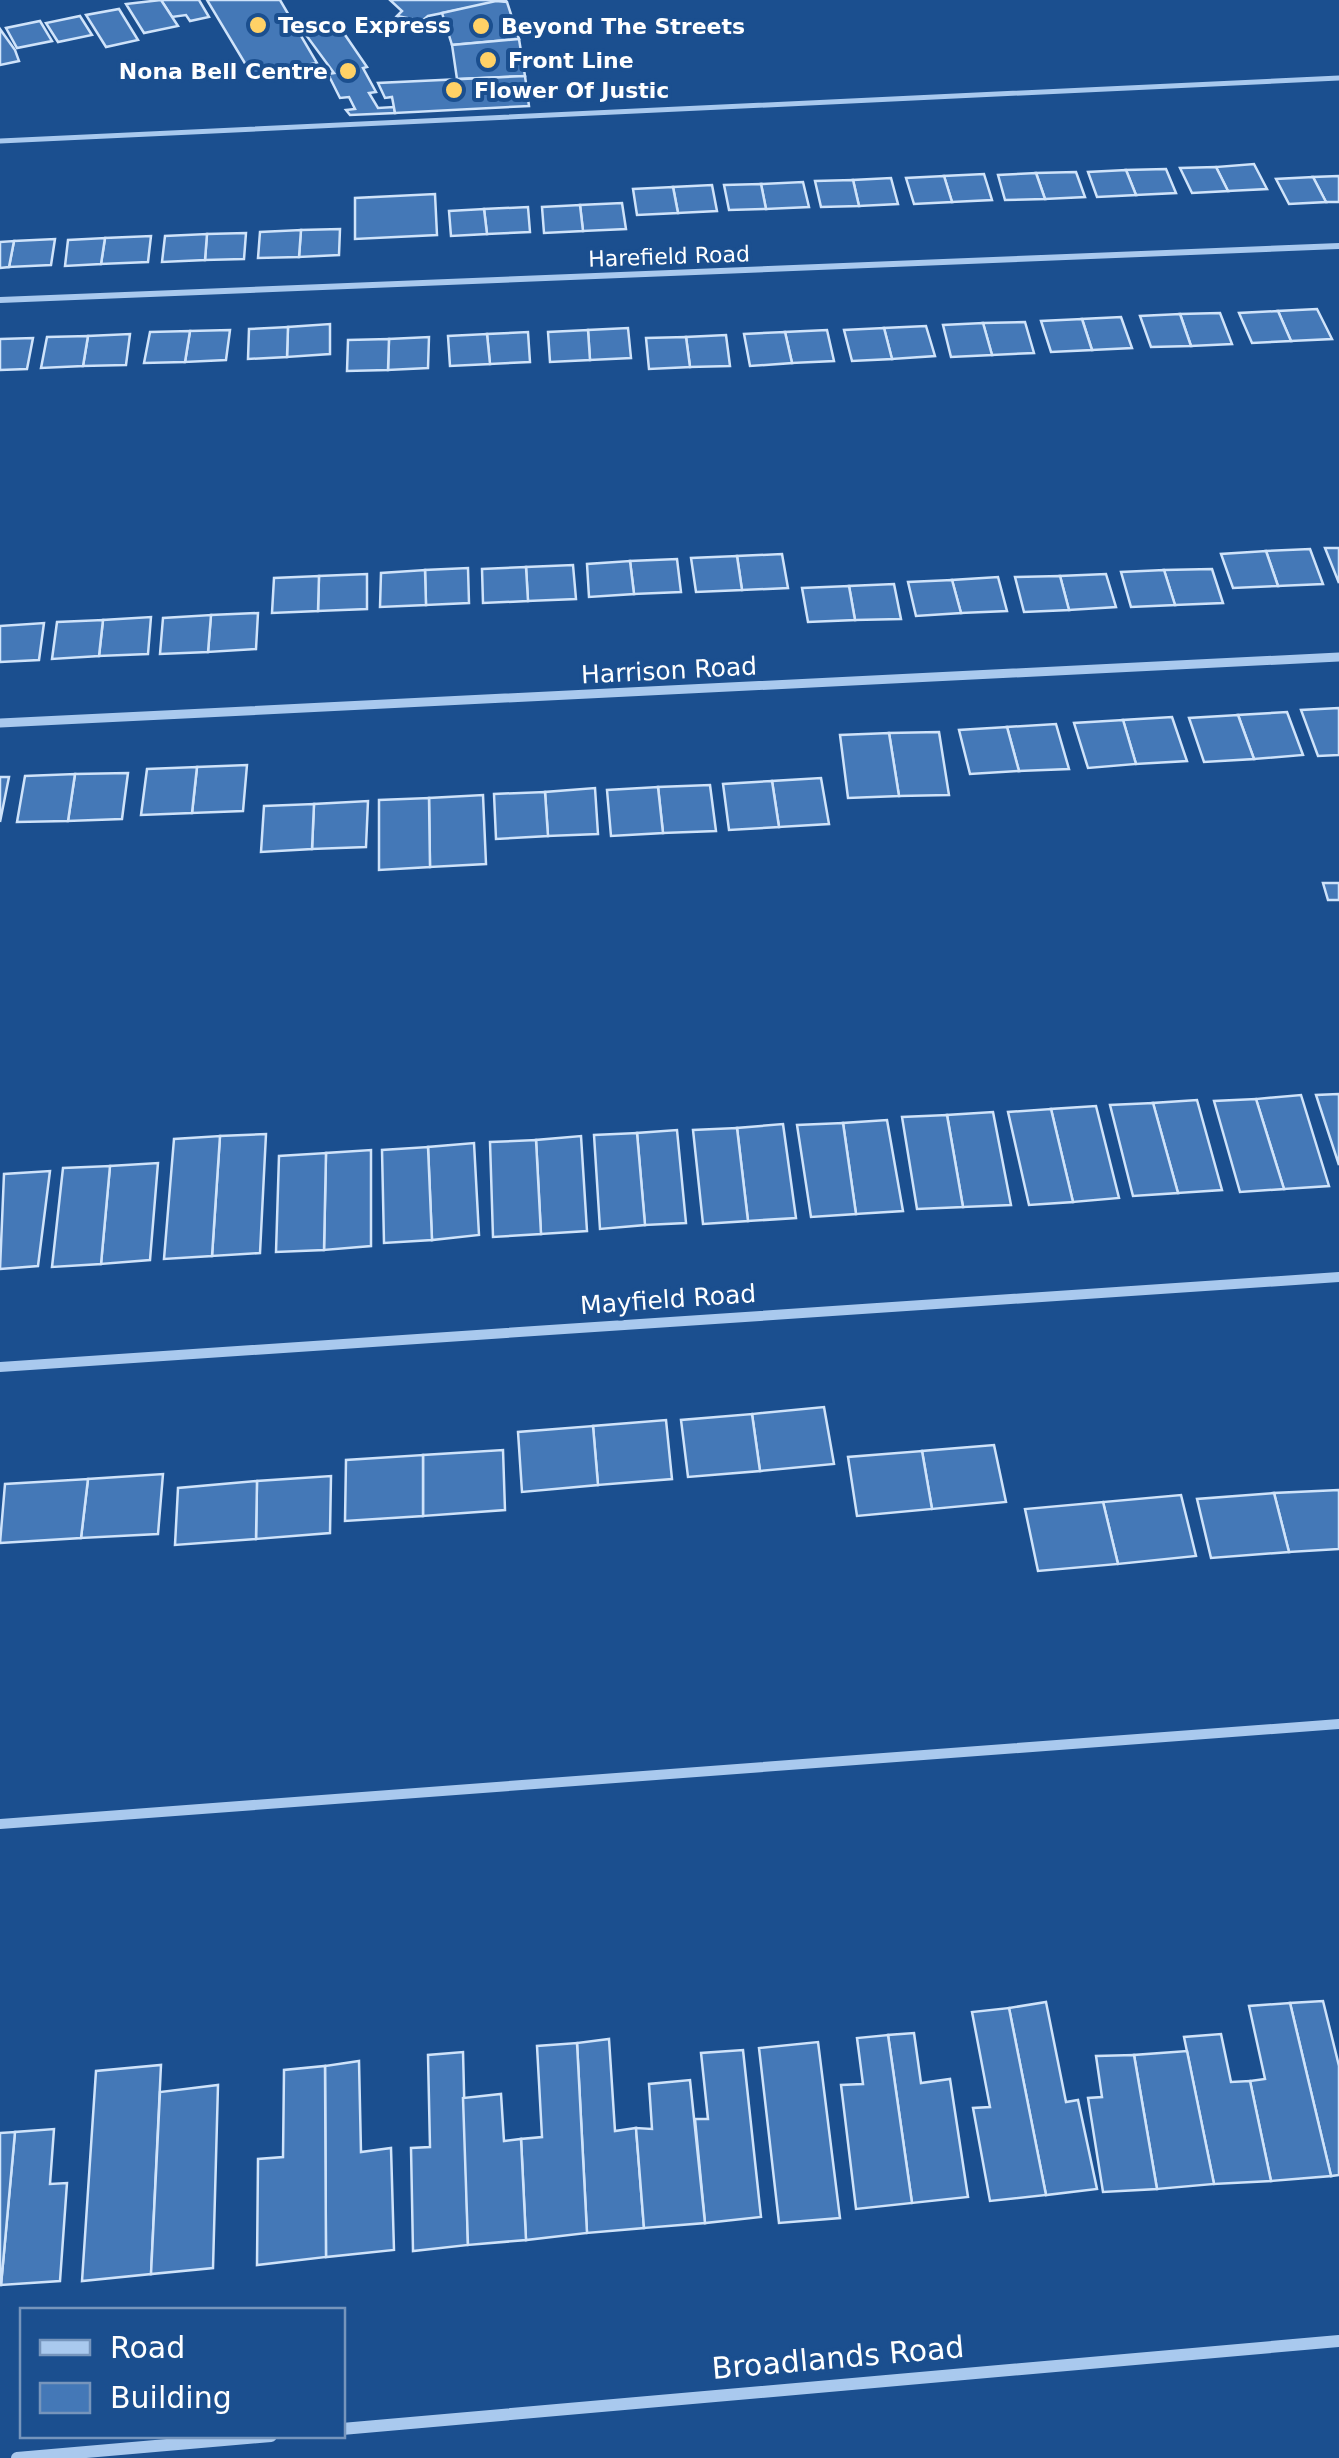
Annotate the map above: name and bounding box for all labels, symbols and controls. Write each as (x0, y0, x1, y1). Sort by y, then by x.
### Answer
place label: Tesco Express (278, 13, 451, 38)
marker: Tesco Express (247, 14, 269, 36)
place label: Beyond The Streets (501, 14, 745, 39)
marker: Beyond The Streets (470, 15, 492, 37)
place label: Front Line (508, 48, 634, 73)
marker: Front Line (477, 49, 499, 71)
place label: Nona Bell Centre (119, 59, 328, 84)
marker: Nona Bell Centre (337, 60, 359, 82)
place label: Flower Of Justic (474, 78, 669, 103)
marker: Flower Of Justic (443, 79, 465, 101)
street label: Harefield Road (588, 241, 750, 272)
street label: Harrison Road (580, 651, 758, 690)
street label: Mayfield Road (579, 1279, 757, 1320)
legend (20, 2308, 345, 2438)
street label: Broadlands Road (710, 2329, 966, 2386)
text: Road (110, 2330, 185, 2365)
text: Building (110, 2380, 232, 2415)

